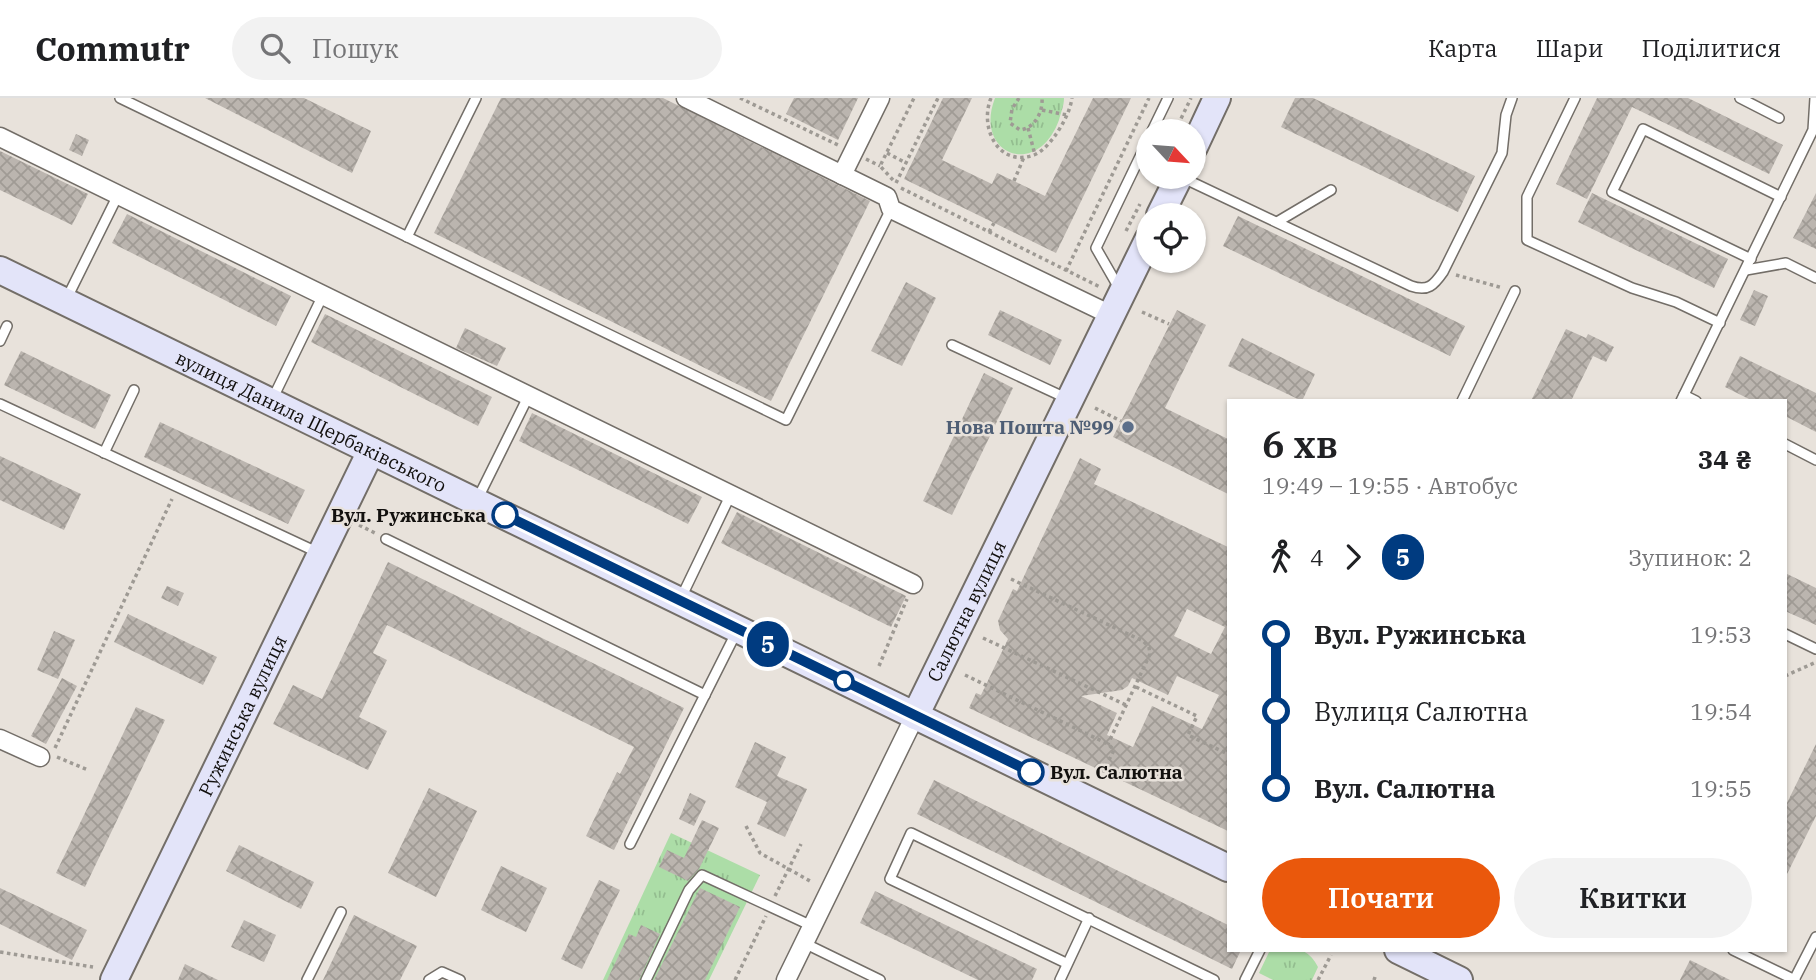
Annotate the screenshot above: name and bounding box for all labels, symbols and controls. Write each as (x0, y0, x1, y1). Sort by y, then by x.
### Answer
search box (232, 17, 722, 80)
text: Commutr (35, 27, 190, 70)
icon: search (256, 29, 294, 67)
text: Пошук (312, 31, 399, 65)
text: Карта (1428, 32, 1498, 64)
text: Шари (1536, 32, 1604, 64)
text: Поділитися (1642, 32, 1781, 64)
north arrow (1136, 119, 1206, 189)
map controls (1136, 119, 1206, 273)
button: locate (1136, 203, 1206, 273)
street label: вулиця Данила Щербаківського (172, 345, 450, 498)
place label: Нова Пошта №99 (946, 415, 1114, 439)
marker: Нова Пошта №99 (1120, 419, 1136, 435)
text: 6 хв (1262, 419, 1338, 468)
text: 34 ₴ (1698, 442, 1752, 476)
text: 19:49 – 19:55 · Автобус (1262, 470, 1518, 500)
marker: Вул. Ружинська (492, 502, 518, 528)
place label: Вул. Ружинська (331, 503, 486, 527)
street label: Салютна вулиця (922, 536, 1011, 686)
icon: walk (1262, 538, 1300, 576)
icon: forward (1334, 538, 1372, 576)
text: 5 (1396, 541, 1410, 573)
text: 4 (1310, 542, 1324, 572)
text: Зупинок: 2 (1628, 542, 1752, 572)
text: Вул. Ружинська (1314, 617, 1526, 651)
text: 19:53 (1690, 619, 1752, 649)
line badge: 5 (745, 621, 791, 667)
text: 5 (761, 628, 775, 660)
street label: Ружинська вулиця (193, 631, 292, 800)
unlabelled marker (834, 671, 854, 691)
text: Вулиця Салютна (1314, 694, 1528, 728)
text: 19:54 (1690, 696, 1752, 726)
marker: Вул. Салютна (1018, 759, 1044, 785)
place label: Вул. Салютна (1050, 760, 1183, 784)
text: Вул. Салютна (1314, 771, 1496, 805)
text: 19:55 (1690, 773, 1752, 803)
button: Почати (1262, 858, 1500, 938)
button: Квитки (1514, 858, 1752, 938)

